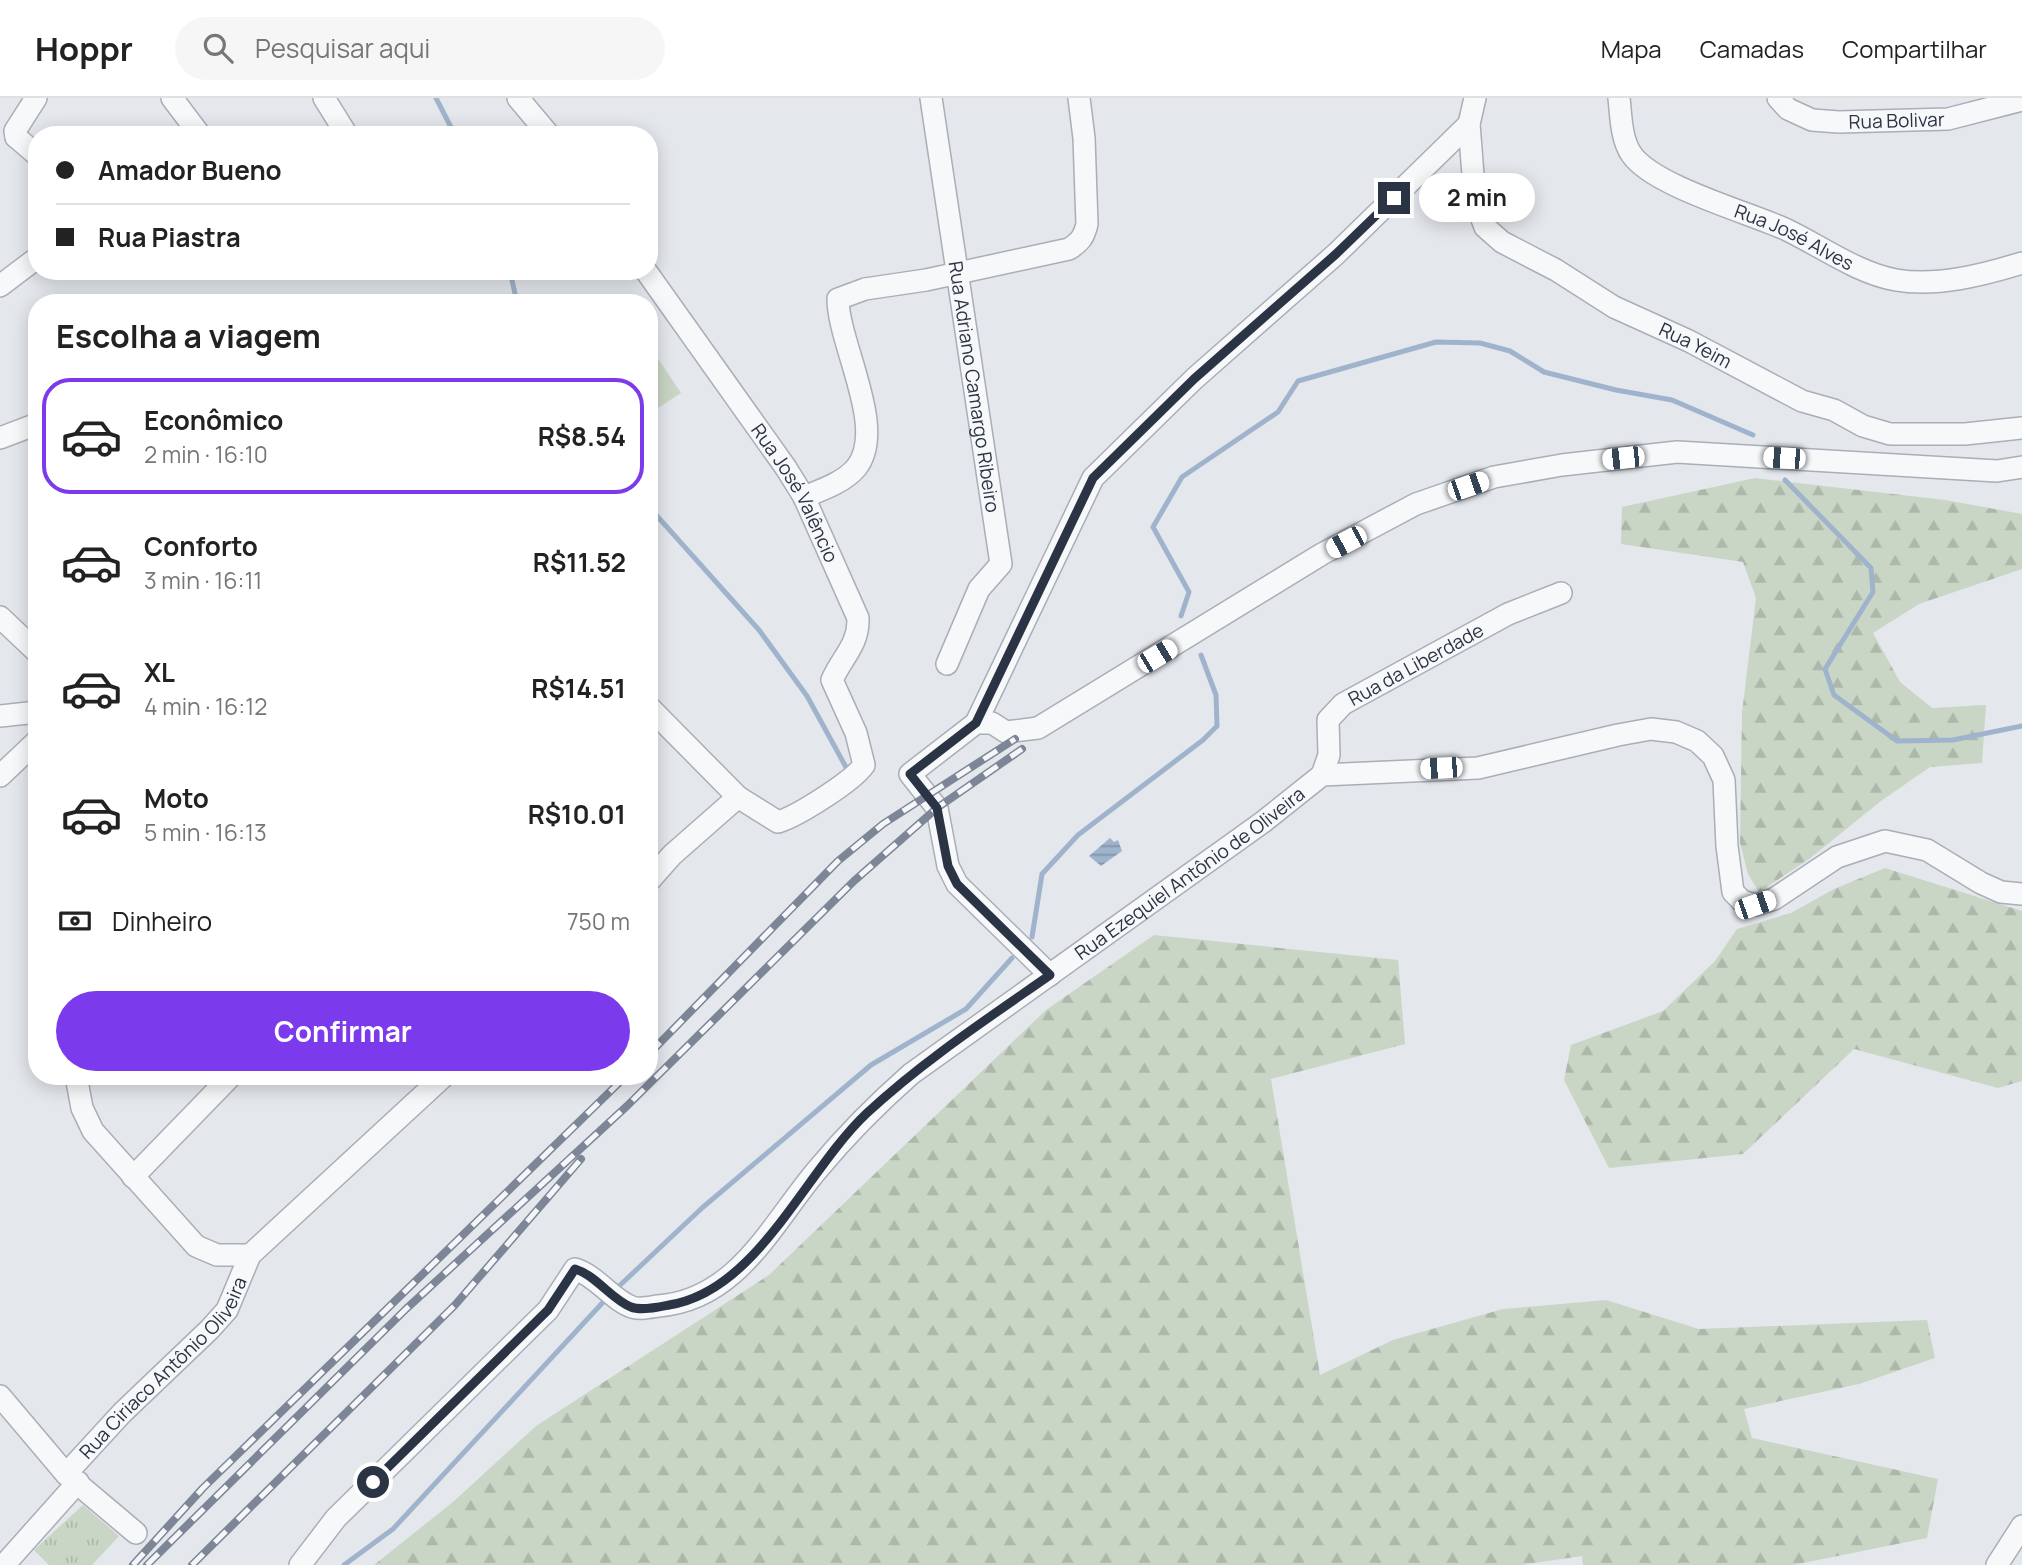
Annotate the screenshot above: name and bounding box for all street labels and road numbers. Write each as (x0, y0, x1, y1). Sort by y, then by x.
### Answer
street label: Rua Bolivar (1848, 106, 1945, 135)
street label: Rua José Alves (1731, 198, 1858, 276)
street label: Rua Adriano Camargo Ribeiro (943, 259, 1006, 514)
street label: Rua Yeim (1655, 316, 1736, 374)
street label: Rua José Valêncio (745, 418, 845, 566)
street label: Rua da Liberdade (1343, 617, 1488, 712)
street label: Rua Ezequiel Antônio de Oliveira (1069, 781, 1310, 966)
street label: Rua Ciriaco Antônio Oliveira (73, 1273, 253, 1464)

